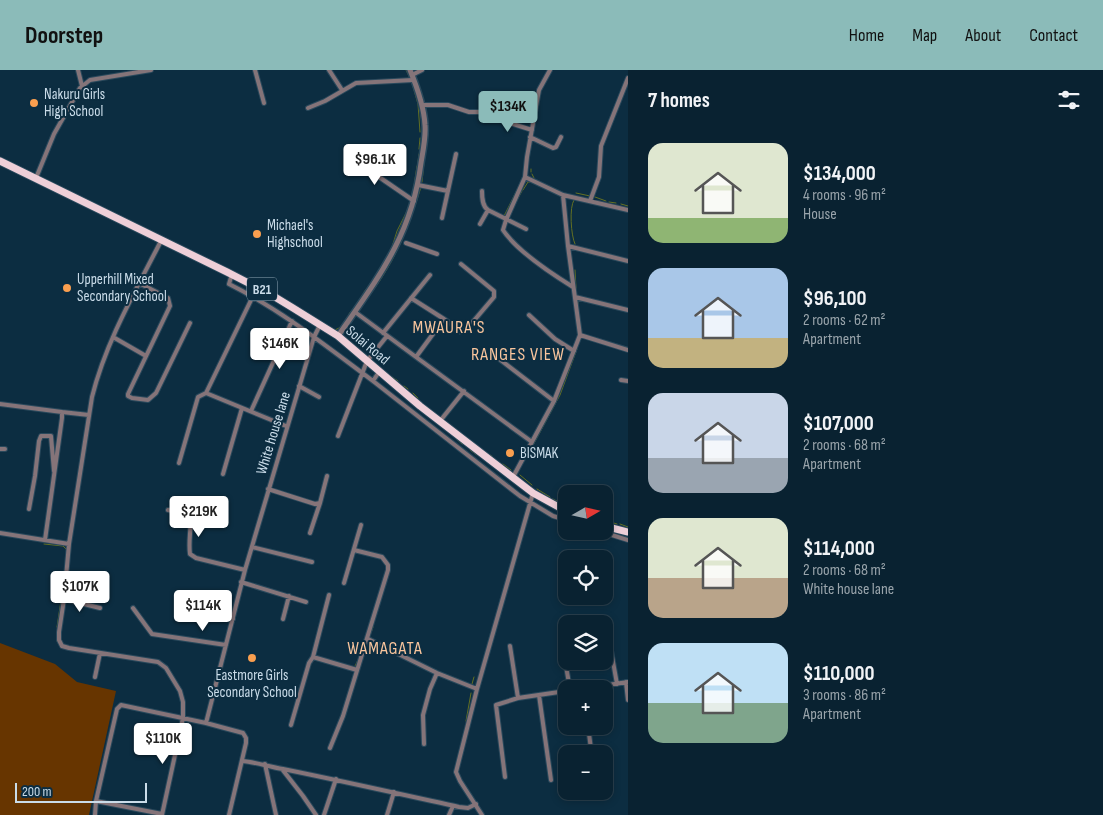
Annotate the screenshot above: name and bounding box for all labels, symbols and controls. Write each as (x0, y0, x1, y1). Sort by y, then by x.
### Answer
text: Doorstep (25, 21, 103, 50)
text: Home (849, 25, 884, 46)
text: Map (912, 25, 937, 46)
text: About (965, 25, 1001, 46)
text: Contact (1029, 25, 1078, 46)
place label: Nakuru Girls High School (44, 85, 105, 121)
icon: filters (1055, 86, 1083, 114)
text: 7 homes (648, 88, 710, 113)
pin: $134K (473, 90, 543, 133)
marker: Nakuru Girls High School (28, 97, 40, 109)
text: $134K (490, 97, 526, 116)
pin: $96.1K (334, 144, 416, 186)
text: $96.1K (354, 150, 396, 169)
text: $134,000 (803, 161, 876, 186)
icon: home (688, 163, 748, 223)
text: 4 rooms · 96 m² (803, 186, 886, 205)
text: House (803, 205, 837, 224)
place label: Michael's Highschool (267, 216, 323, 252)
marker: Michael's Highschool (251, 228, 263, 240)
place label: Upperhill Mixed Secondary School (77, 270, 167, 306)
road number: B21 (247, 278, 277, 300)
marker: Upperhill Mixed Secondary School (61, 282, 73, 294)
text: $96,100 (803, 286, 867, 311)
icon: home (688, 288, 748, 348)
text: 2 rooms · 62 m² (803, 311, 886, 330)
district label: MWAURA'S (413, 317, 485, 338)
street label: Solai Road (342, 322, 393, 369)
pin: $146K (245, 328, 315, 370)
text: Apartment (803, 330, 861, 349)
text: $146K (261, 334, 299, 353)
district label: RANGES VIEW (471, 344, 565, 365)
street label: White house lane (252, 389, 295, 477)
text: $107,000 (803, 411, 874, 436)
icon: home (688, 413, 748, 473)
text: 2 rooms · 68 m² (803, 436, 886, 455)
place label: BISMAK (520, 444, 558, 463)
marker: BISMAK (504, 447, 516, 459)
text: Apartment (803, 455, 861, 474)
north arrow (558, 485, 612, 540)
map controls (558, 485, 613, 800)
pin: $219K (164, 496, 234, 538)
text: $219K (181, 502, 217, 521)
text: $114,000 (803, 536, 875, 561)
icon: home (688, 538, 748, 598)
button: locate (558, 550, 613, 605)
text: 2 rooms · 68 m² (803, 561, 886, 580)
pin: $107K (45, 570, 115, 613)
text: $107K (61, 577, 99, 596)
text: White house lane (803, 580, 894, 599)
pin: $114K (168, 590, 238, 632)
text: $114K (185, 596, 221, 615)
button: layers (558, 615, 613, 670)
district label: WAMAGATA (347, 638, 423, 659)
marker: Eastmore Girls Secondary School (246, 652, 258, 664)
text: $110,000 (803, 661, 875, 686)
icon: home (688, 663, 748, 723)
place label: Eastmore Girls Secondary School (207, 666, 297, 702)
button: + (558, 680, 613, 735)
text: 3 rooms · 86 m² (803, 686, 886, 705)
text: Apartment (803, 705, 861, 724)
pin: $110K (128, 722, 198, 765)
text: $110K (145, 729, 181, 748)
button: − (558, 745, 613, 800)
scale bar (15, 780, 148, 803)
text: 200 m (22, 783, 51, 800)

